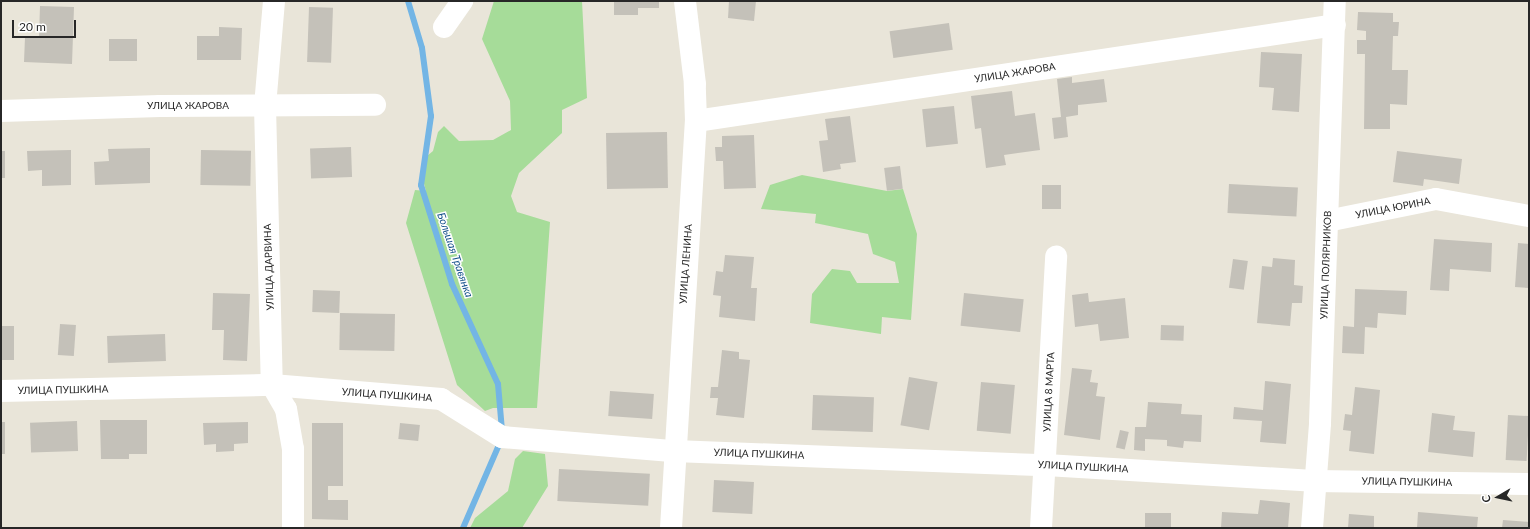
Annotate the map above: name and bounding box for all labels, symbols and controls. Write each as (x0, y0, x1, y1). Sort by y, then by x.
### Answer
scale bar (14, 12, 78, 38)
text: 20 m (19, 19, 46, 34)
street label: УЛИЦА ЖАРОВА (974, 61, 1056, 85)
street label: УЛИЦА ЖАРОВА (147, 100, 229, 112)
street label: УЛИЦА ЮРИНА (1354, 195, 1432, 221)
street label: УЛИЦА ПОЛЯРНИКОВ (1318, 210, 1334, 320)
water label: Большая Травянка (434, 211, 476, 299)
street label: УЛИЦА ДАРВИНА (261, 223, 277, 311)
street label: УЛИЦА ЛЕНИНА (677, 223, 695, 305)
street label: УЛИЦА 8 МАРТА (1041, 352, 1057, 432)
street label: УЛИЦА ПУШКИНА (18, 383, 108, 397)
street label: УЛИЦА ПУШКИНА (341, 386, 433, 404)
street label: УЛИЦА ПУШКИНА (713, 446, 805, 462)
street label: УЛИЦА ПУШКИНА (1037, 459, 1129, 475)
street label: УЛИЦА ПУШКИНА (1362, 475, 1452, 489)
north arrow (1478, 477, 1518, 517)
text: С (1479, 494, 1493, 504)

